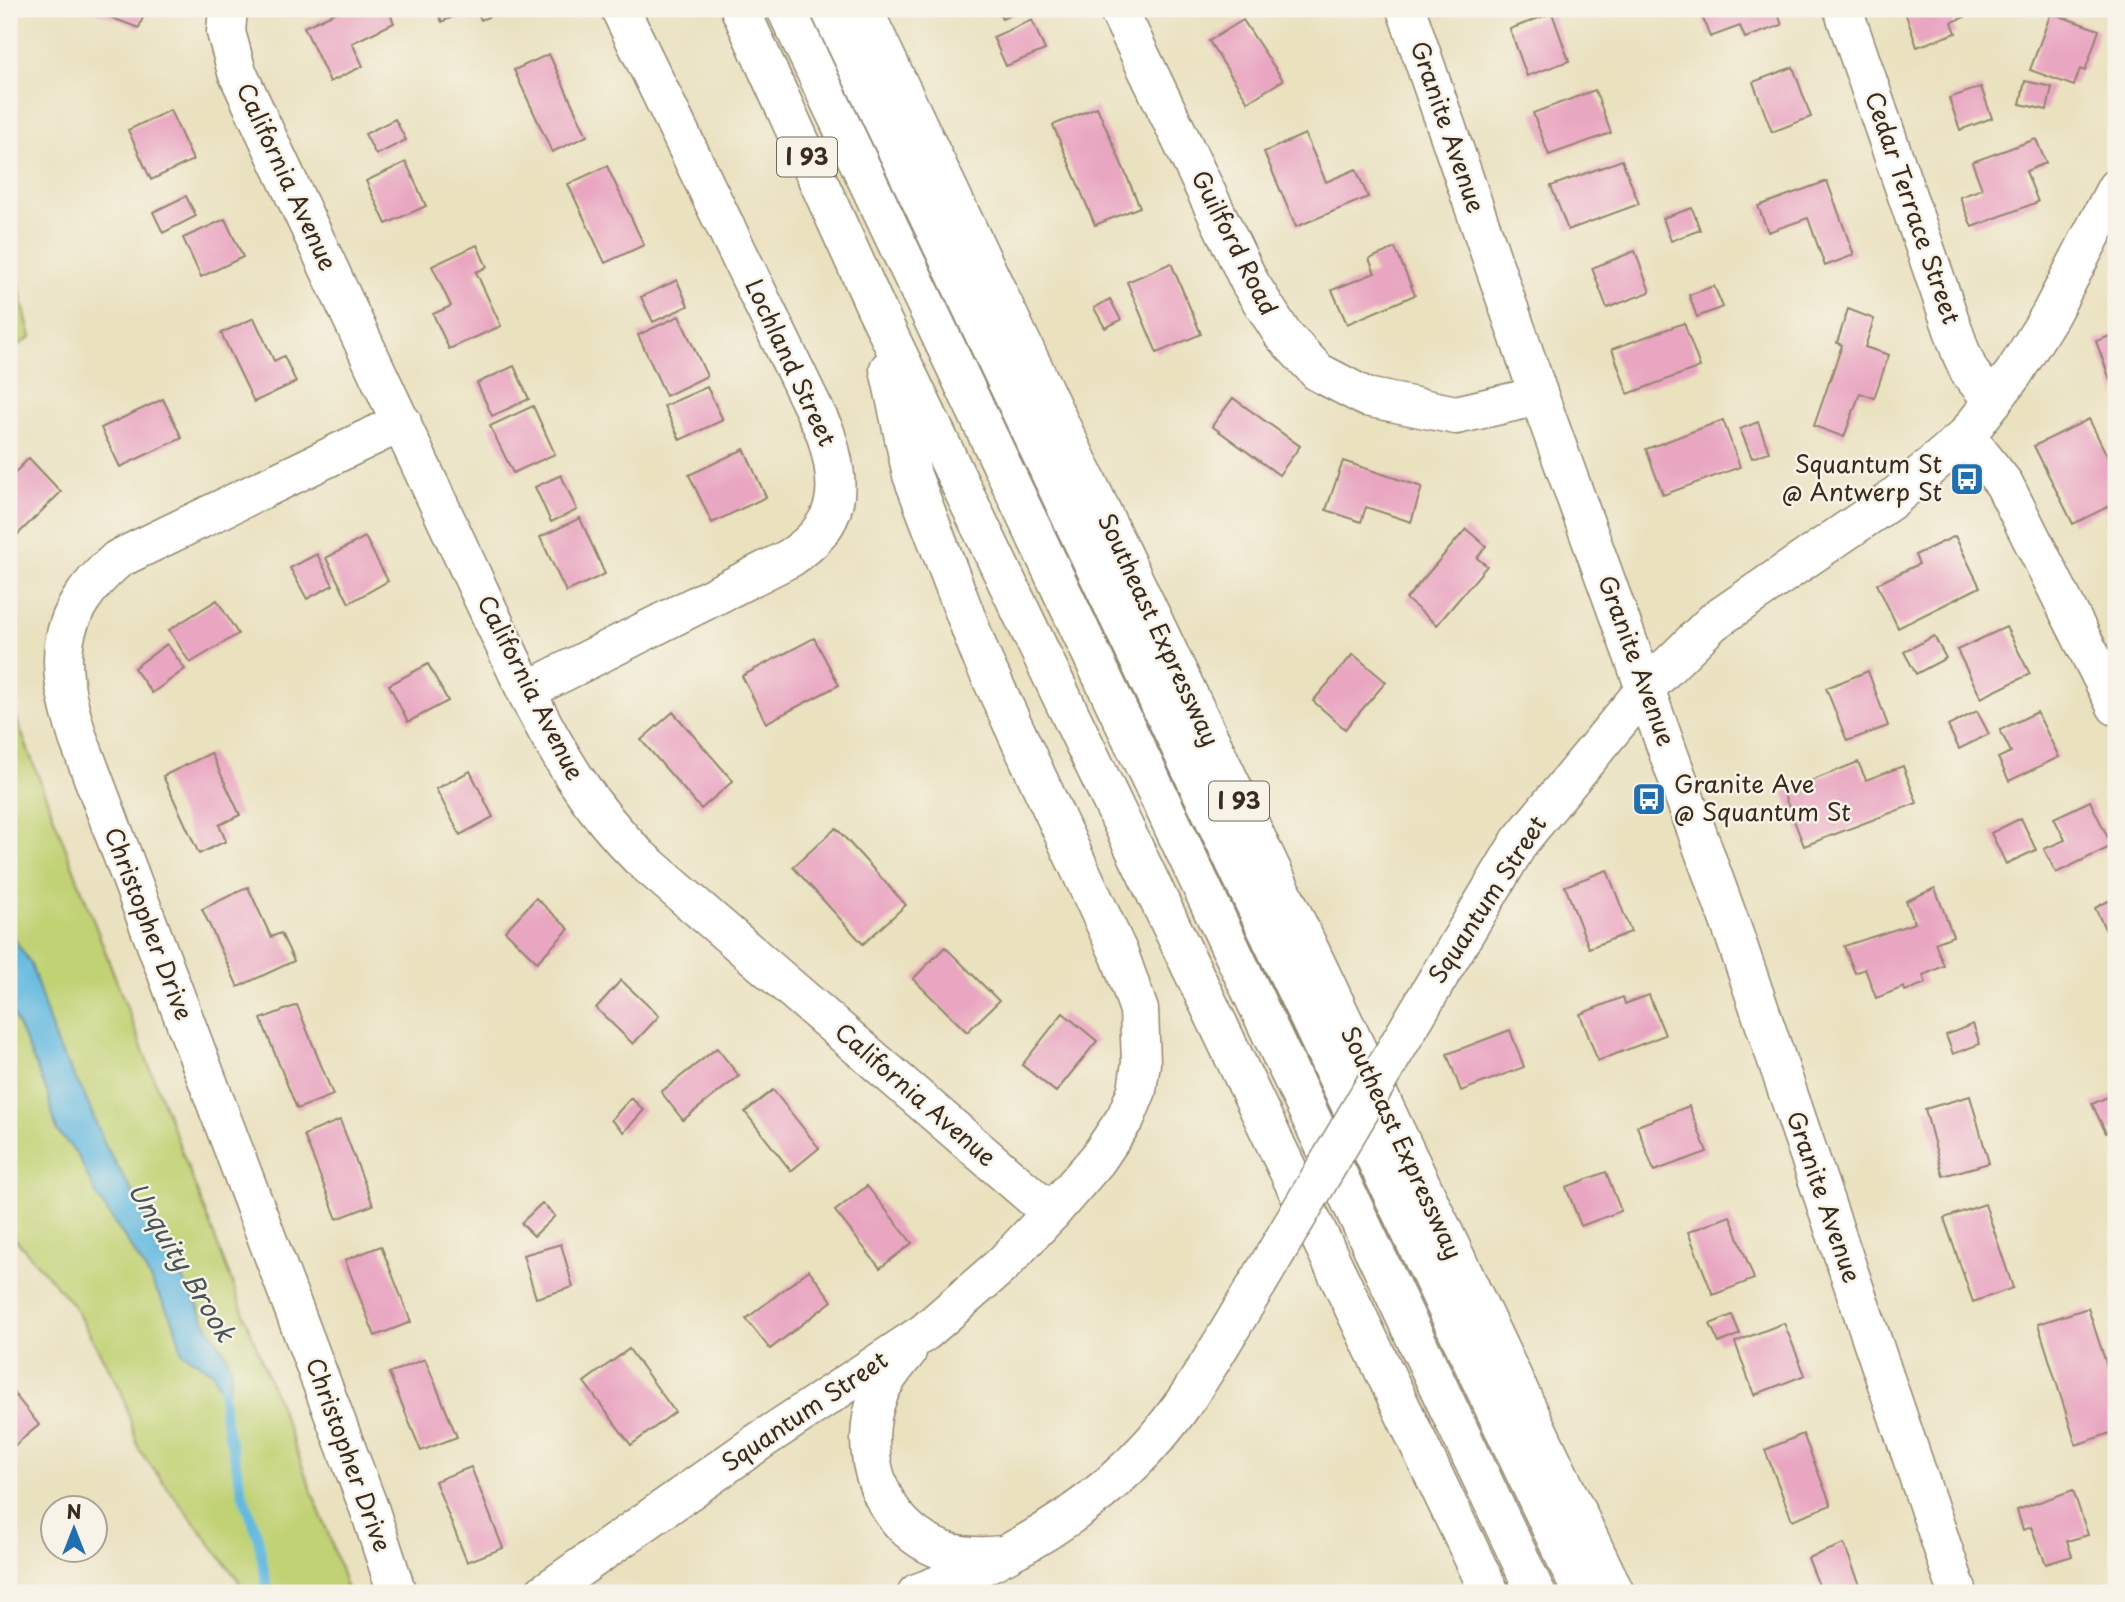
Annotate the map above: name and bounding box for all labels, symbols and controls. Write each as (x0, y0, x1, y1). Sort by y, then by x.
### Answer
street label: Granite Avenue (1403, 36, 1495, 217)
street label: California Avenue (228, 76, 347, 276)
street label: Cedar Terrace Street (1857, 86, 1971, 329)
road number: I 93 (777, 138, 837, 176)
street label: Guilford Road (1184, 163, 1288, 321)
street label: Lochland Street (737, 273, 846, 452)
place label: Squantum St @ Antwerp St (1782, 445, 1942, 509)
bus stop icon: Squantum St @ Antwerp St (1948, 460, 1986, 498)
street label: Southeast Expressway (1090, 507, 1230, 752)
street label: Granite Avenue (1590, 570, 1686, 751)
street label: California Avenue (469, 588, 594, 786)
place label: Granite Ave @ Squantum St (1674, 765, 1851, 829)
bus stop icon: Granite Ave @ Squantum St (1630, 780, 1668, 818)
road number: I 93 (1209, 782, 1269, 820)
street label: Squantum Street (1418, 808, 1554, 990)
street label: Christopher Drive (96, 821, 203, 1025)
street label: California Avenue (828, 1013, 1005, 1174)
street label: Southeast Expressway (1333, 1020, 1473, 1265)
street label: Granite Avenue (1779, 1106, 1871, 1287)
water label: Unquity Brook (119, 1174, 246, 1350)
street label: Squantum Street (713, 1341, 895, 1480)
street label: Christopher Drive (298, 1352, 402, 1556)
north arrow (38, 1494, 108, 1564)
text: N (66, 1497, 82, 1525)

